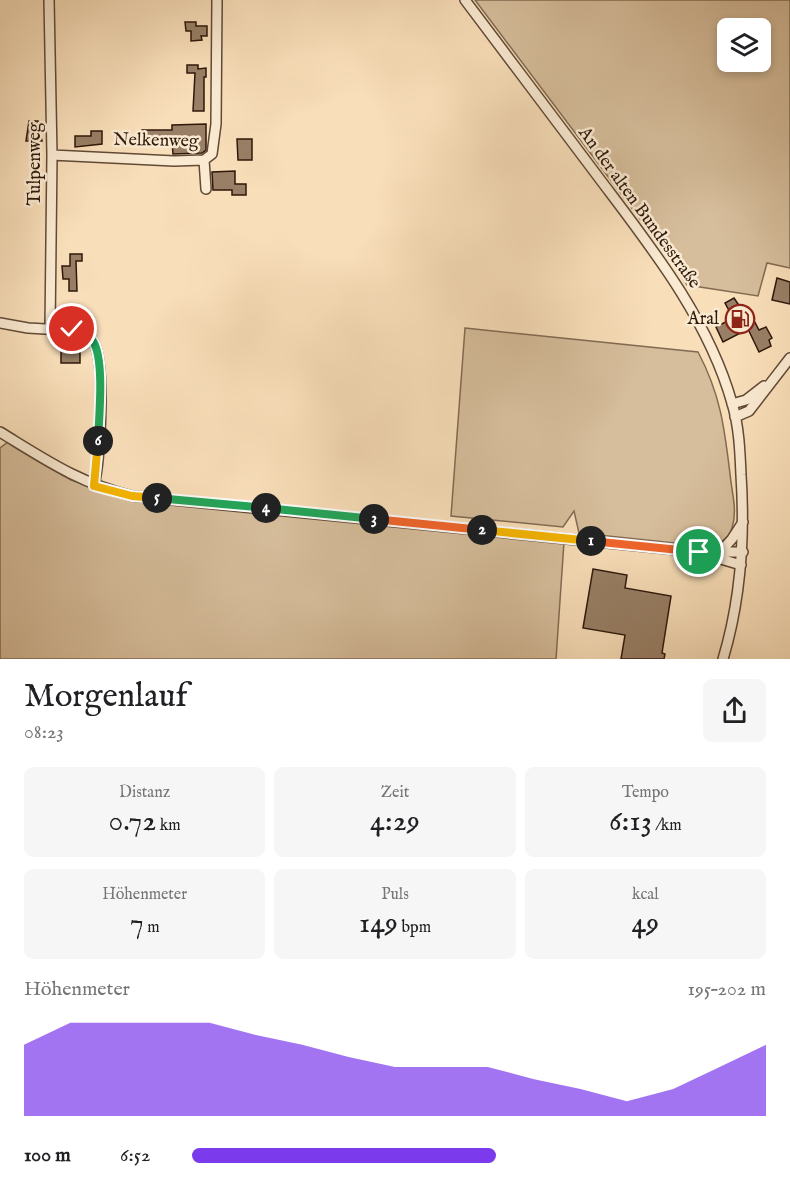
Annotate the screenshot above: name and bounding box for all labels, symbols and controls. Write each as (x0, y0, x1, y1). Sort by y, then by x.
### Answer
map controls (717, 18, 771, 72)
button: layers (717, 18, 771, 72)
street label: Tulpenweg (24, 122, 47, 206)
street label: An der alten Bundesstraße (572, 122, 705, 293)
street label: Nelkenweg (113, 129, 199, 153)
pin (46, 303, 97, 354)
fuel station icon: Aral (724, 303, 756, 335)
place label: Aral (687, 308, 719, 331)
icon: check (55, 312, 88, 345)
pin: 6 (83, 426, 113, 456)
text: 6 (95, 431, 101, 451)
pin: 5 (142, 483, 172, 513)
text: 5 (154, 488, 160, 508)
pin: 4 (251, 493, 281, 523)
text: 4 (262, 498, 270, 518)
pin: 3 (359, 504, 389, 534)
text: 3 (371, 509, 377, 529)
pin: 2 (467, 515, 497, 545)
text: 2 (478, 520, 486, 540)
pin: 1 (576, 526, 606, 556)
pin (673, 526, 724, 577)
text: 1 (588, 531, 594, 551)
icon: arrive (682, 535, 715, 568)
text: Morgenlauf (24, 676, 188, 718)
button: share (703, 679, 766, 742)
text: 08:23 (24, 720, 64, 745)
text: Distanz (119, 783, 170, 803)
text: Zeit (381, 783, 409, 803)
text: Tempo (622, 783, 669, 803)
text: 0.72 (109, 803, 156, 841)
text: 4:29 (370, 803, 420, 841)
text: 6:13 (609, 803, 652, 841)
text: km (156, 816, 181, 836)
text: /km (652, 816, 682, 836)
text: Höhenmeter (102, 885, 187, 905)
text: Puls (381, 885, 409, 905)
text: kcal (632, 885, 659, 905)
text: 7 (130, 905, 144, 943)
text: 149 (359, 905, 398, 943)
text: 49 (631, 905, 659, 943)
text: m (144, 918, 160, 938)
text: bpm (398, 918, 431, 938)
text: Höhenmeter (24, 977, 130, 1002)
text: 195–202 m (687, 977, 766, 1002)
text: 100 m (24, 1143, 71, 1168)
text: 6:52 (120, 1143, 150, 1168)

